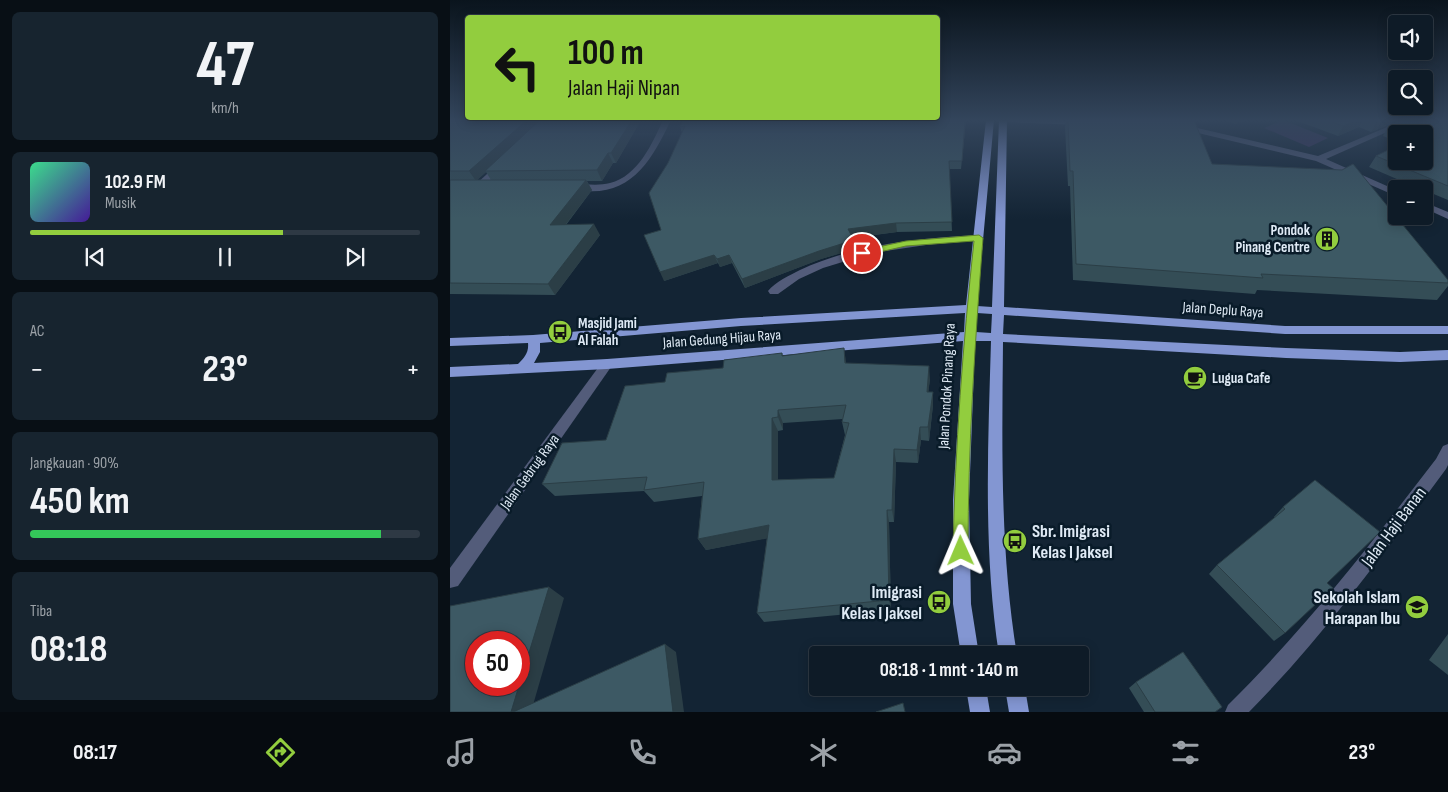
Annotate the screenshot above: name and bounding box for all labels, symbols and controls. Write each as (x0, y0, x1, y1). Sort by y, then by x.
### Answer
map controls (1388, 15, 1433, 225)
button: sound (1388, 15, 1433, 60)
text: 47 (196, 27, 254, 105)
text: 100 m (568, 32, 644, 75)
icon: left (485, 35, 550, 100)
button: search (1388, 70, 1433, 115)
text: Jalan Haji Nipan (568, 75, 680, 102)
text: km/h (211, 99, 239, 118)
button: + (1388, 125, 1433, 170)
text: 102.9 FM (105, 171, 166, 194)
button: − (1388, 180, 1433, 225)
text: Musik (105, 194, 136, 213)
place label: Pondok Pinang Centre (1235, 221, 1311, 257)
building icon: Pondok Pinang Centre (1314, 226, 1340, 252)
pin (841, 232, 883, 274)
icon: arrive (848, 239, 876, 267)
icon: previous (81, 243, 109, 271)
icon: pause (211, 243, 239, 271)
icon: next (341, 243, 369, 271)
street label: Jalan Deplu Raya (1181, 298, 1264, 322)
place label: Masjid Jami Al Falah (577, 314, 637, 350)
bus stop icon: Masjid Jami Al Falah (547, 319, 573, 345)
text: AC (30, 322, 44, 341)
street label: Jalan Pondok Pinang Raya (934, 323, 960, 450)
street label: Jalan Gedung Hijau Raya (661, 325, 782, 353)
text: 23° (202, 347, 248, 392)
text: − (30, 353, 44, 386)
text: + (406, 353, 420, 386)
cafe icon: Lugua Cafe (1182, 365, 1208, 391)
place label: Lugua Cafe (1212, 369, 1270, 388)
street label: Jalan Gebrug Raya (496, 430, 564, 514)
text: Jangkauan · 90% (30, 454, 119, 473)
text: 450 km (30, 479, 130, 524)
street label: Jalan Haji Banan (1357, 483, 1431, 572)
place label: Sbr. Imigrasi Kelas I Jaksel (1032, 521, 1113, 563)
position arrow (934, 524, 986, 576)
bus stop icon: Sbr. Imigrasi Kelas I Jaksel (1002, 528, 1028, 554)
place label: Imigrasi Kelas I Jaksel (841, 582, 922, 624)
place label: Sekolah Islam Harapan Ibu (1313, 587, 1400, 629)
bus stop icon: Imigrasi Kelas I Jaksel (926, 589, 952, 615)
school or university icon: Sekolah Islam Harapan Ibu (1404, 594, 1430, 620)
text: Tiba (30, 602, 52, 621)
text: 08:18 (30, 627, 107, 672)
speed limit sign: 50 (465, 631, 530, 696)
text: 08:18 · 1 mnt · 140 m (880, 659, 1018, 682)
icon: directions (263, 735, 298, 770)
icon: music (444, 735, 479, 770)
icon: phone (625, 735, 660, 770)
icon: climate (806, 735, 841, 770)
icon: car (987, 735, 1022, 770)
icon: filters (1168, 735, 1203, 770)
text: 08:17 (73, 739, 117, 766)
text: 23° (1349, 739, 1375, 766)

